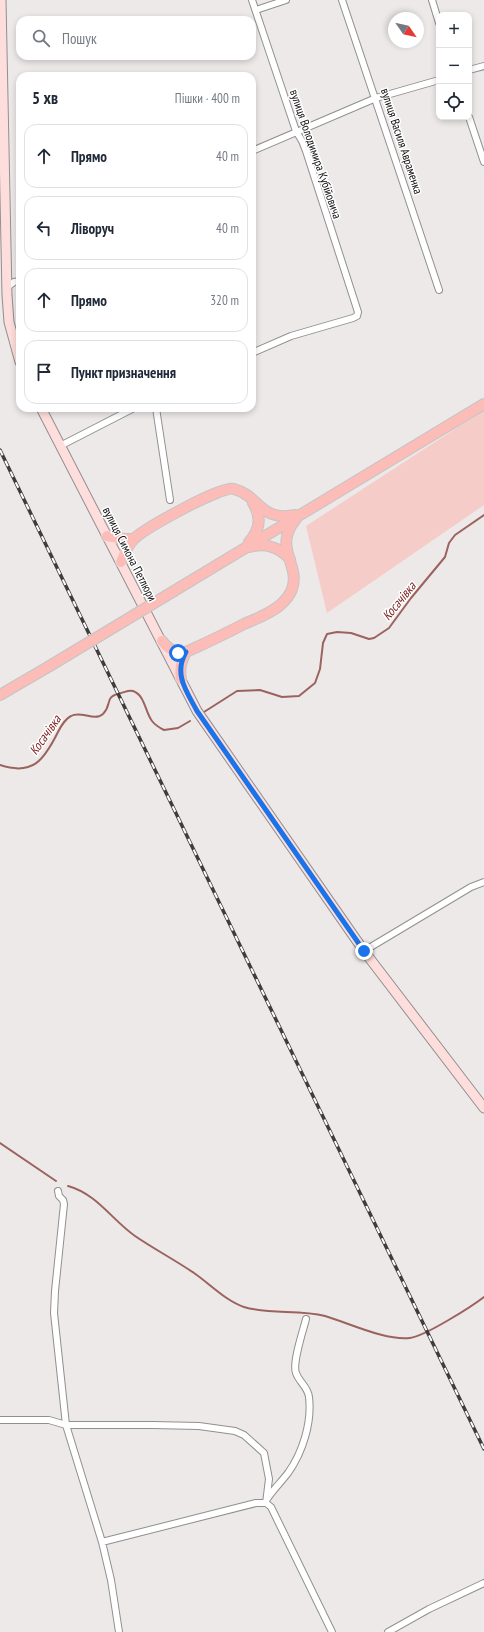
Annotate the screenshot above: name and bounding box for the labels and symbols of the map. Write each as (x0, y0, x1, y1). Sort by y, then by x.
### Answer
north arrow (388, 12, 424, 48)
street label: вулиця Василя Авраменка (378, 86, 426, 196)
street label: вулиця Володимира Кубійовича (287, 87, 345, 221)
street label: вулиця Симона Петлюри (100, 504, 160, 604)
water label: Косачівка (378, 578, 420, 624)
route start (169, 644, 187, 662)
water label: Косачівка (25, 711, 65, 758)
route end (355, 942, 373, 960)

